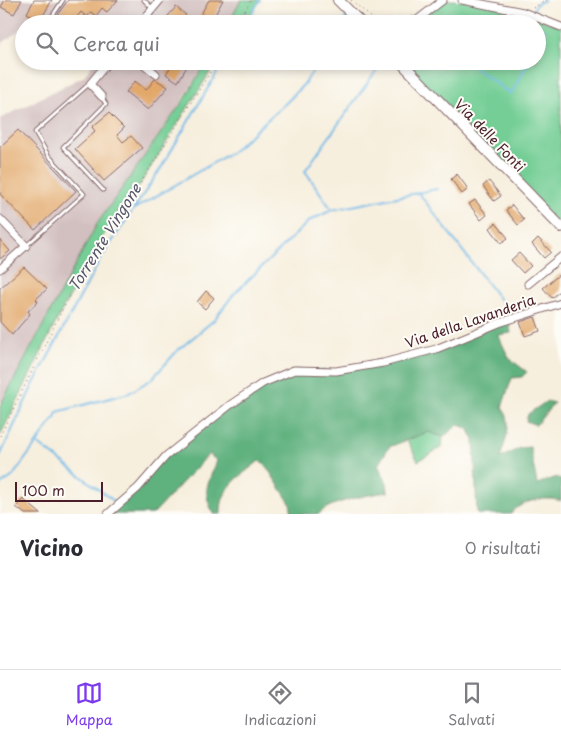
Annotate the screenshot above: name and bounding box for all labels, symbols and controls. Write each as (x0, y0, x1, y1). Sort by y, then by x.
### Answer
search box (15, 15, 546, 70)
icon: search (33, 29, 61, 57)
text: Cerca qui (73, 29, 160, 57)
street label: Via delle Fonti (450, 94, 530, 176)
water label: Torrente Vingone (62, 178, 147, 295)
street label: Via della Lavanderia (402, 289, 538, 353)
scale bar (15, 479, 102, 502)
text: 100 m (22, 480, 65, 501)
text: Vicino (20, 531, 83, 563)
text: 0 risultati (465, 535, 541, 559)
tab: Mappa (66, 679, 112, 730)
tab: Indicazioni (244, 679, 316, 730)
tab: Salvati (448, 679, 495, 730)

